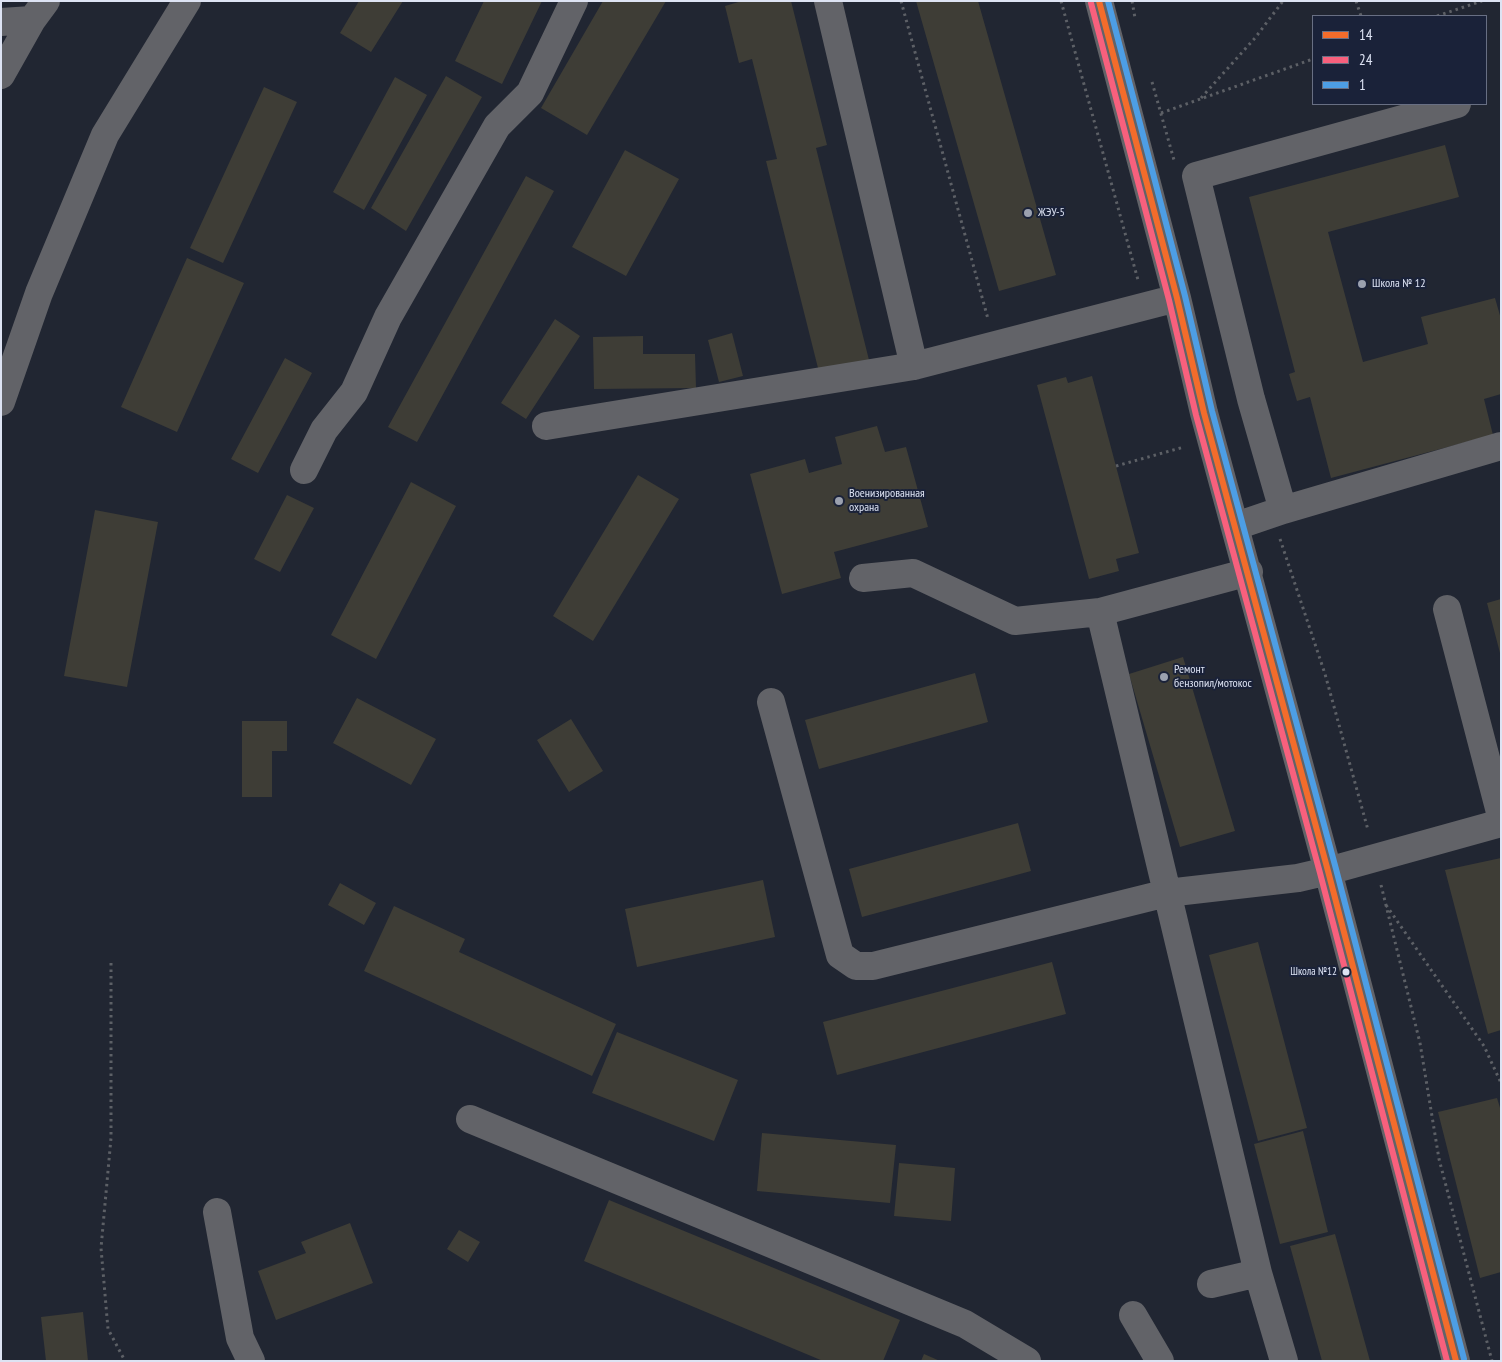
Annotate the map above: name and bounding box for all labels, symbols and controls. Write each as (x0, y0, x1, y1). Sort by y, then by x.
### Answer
legend (1312, 15, 1487, 105)
text: 14 (1359, 25, 1373, 44)
text: 24 (1359, 50, 1373, 69)
text: 1 (1359, 75, 1366, 94)
place label: ЖЭУ-5 (1038, 206, 1065, 220)
marker: ЖЭУ-5 (1022, 207, 1034, 219)
place label: Школа № 12 (1372, 277, 1426, 291)
marker: Школа № 12 (1356, 278, 1368, 290)
place label: Военизированная охрана (849, 487, 925, 515)
marker: Военизированная охрана (833, 495, 845, 507)
place label: Ремонт бензопил/мотокос (1174, 663, 1252, 691)
marker: Ремонт бензопил/мотокос (1158, 671, 1170, 683)
place label: Школа №12 (1290, 965, 1337, 979)
marker: Школа №12 (1341, 967, 1351, 977)

